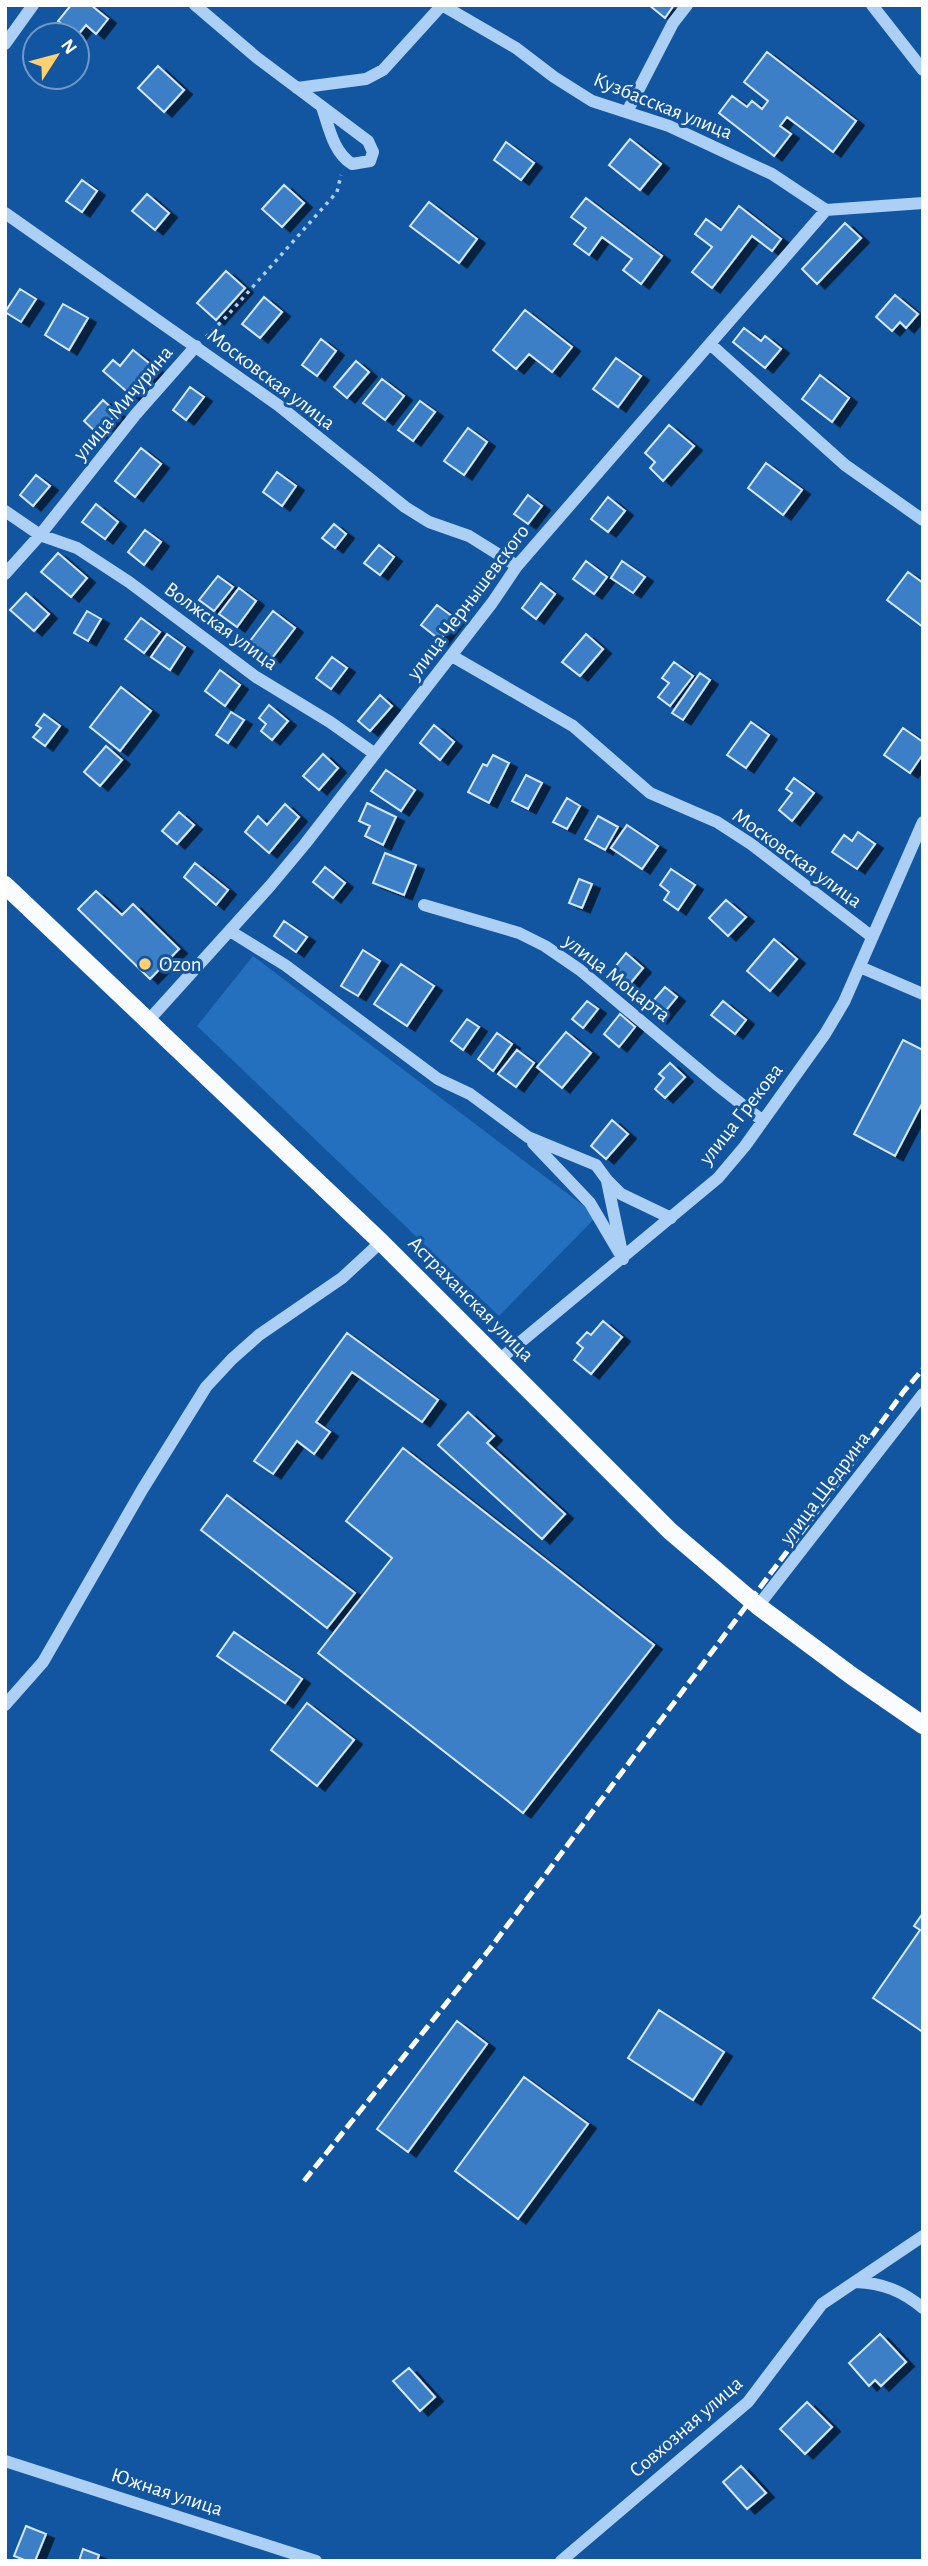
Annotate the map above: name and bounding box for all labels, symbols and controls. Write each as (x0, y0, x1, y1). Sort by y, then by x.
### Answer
north arrow (21, 21, 91, 91)
text: N (57, 36, 80, 58)
street label: Кузбасская улица (591, 69, 736, 144)
street label: Московская улица (203, 324, 339, 434)
street label: улица Мичурина (69, 341, 177, 465)
street label: улица Чернышевского (402, 521, 533, 684)
street label: Волжская улица (160, 578, 282, 674)
street label: Московская улица (728, 804, 866, 912)
street label: улица Моцарта (559, 929, 675, 1026)
place label: Ozon (159, 954, 202, 975)
marker: Ozon (137, 956, 153, 972)
street label: улица Грекова (695, 1059, 787, 1169)
street label: Астраханская улица (404, 1232, 538, 1366)
street label: улица Щедрина (775, 1427, 874, 1549)
street label: Совхозная улица (625, 2372, 747, 2482)
street label: Южная улица (109, 2464, 226, 2520)

